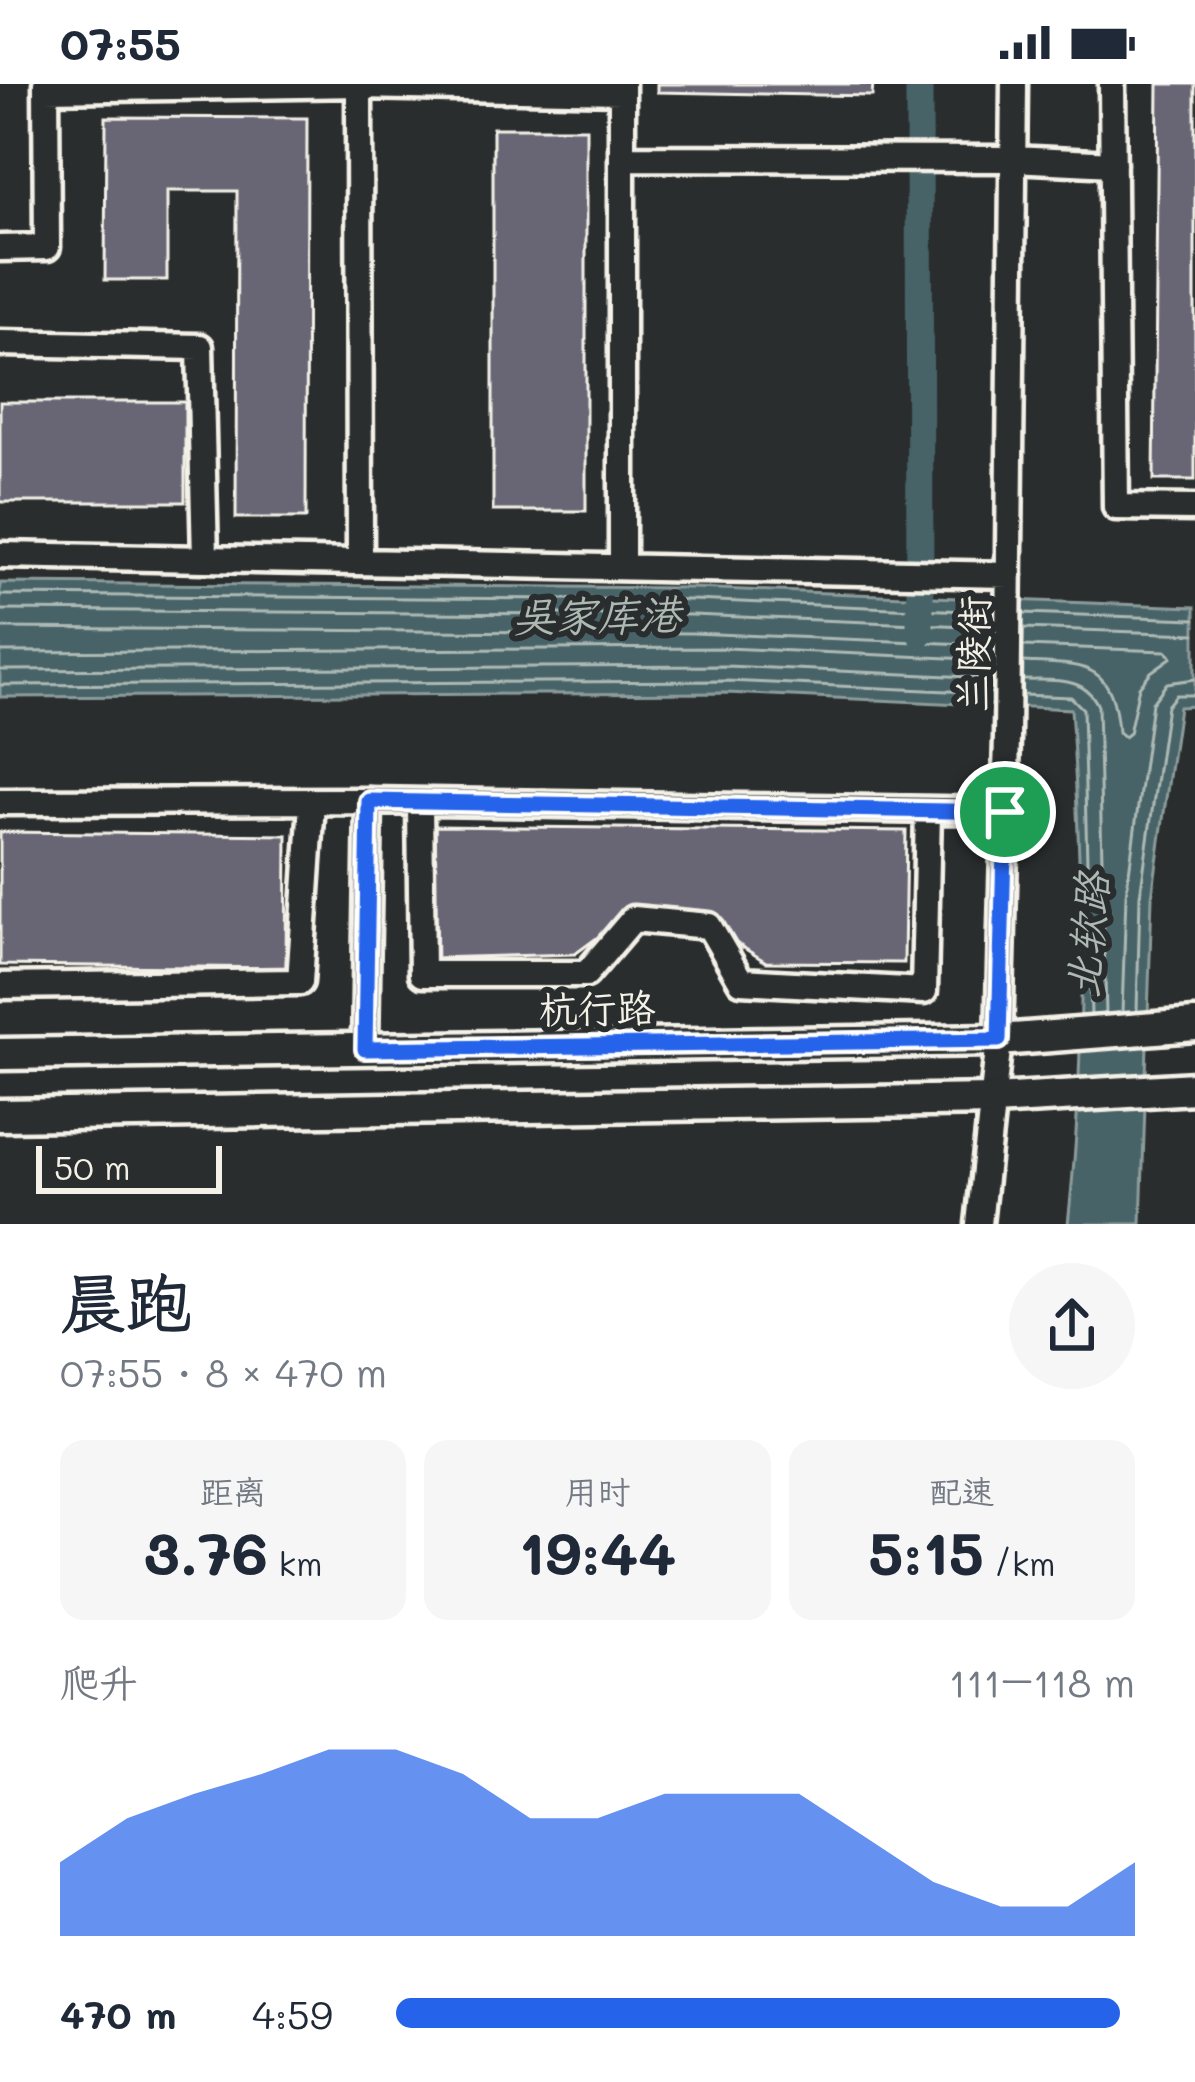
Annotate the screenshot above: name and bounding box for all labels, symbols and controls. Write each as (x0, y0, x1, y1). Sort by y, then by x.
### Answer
text: 07:55 (60, 13, 181, 71)
water label: 吴家库港 (513, 585, 685, 643)
street label: 兰陵街 (945, 595, 999, 713)
pin (954, 761, 1056, 863)
icon: arrive (972, 779, 1038, 845)
water label: 北软路 (1053, 867, 1119, 1000)
street label: 杭行路 (538, 980, 656, 1034)
scale bar (36, 1140, 222, 1193)
text: 50 m (54, 1145, 130, 1188)
text: 晨跑 (60, 1258, 192, 1344)
button: share (1009, 1263, 1135, 1389)
text: 07:55 · 8 × 470 m (60, 1346, 387, 1397)
text: 距离 (200, 1469, 266, 1512)
text: 用时 (564, 1469, 630, 1512)
text: 配速 (929, 1469, 995, 1512)
text: 3.76 (144, 1513, 268, 1591)
text: 19:44 (519, 1513, 676, 1591)
text: 5:15 (868, 1513, 984, 1591)
text: km (268, 1541, 322, 1584)
text: /km (984, 1541, 1056, 1584)
text: 爬升 (60, 1656, 138, 1707)
text: 111–118 m (949, 1656, 1135, 1707)
text: 470 m (60, 1988, 177, 2039)
text: 4:59 (252, 1988, 333, 2039)

